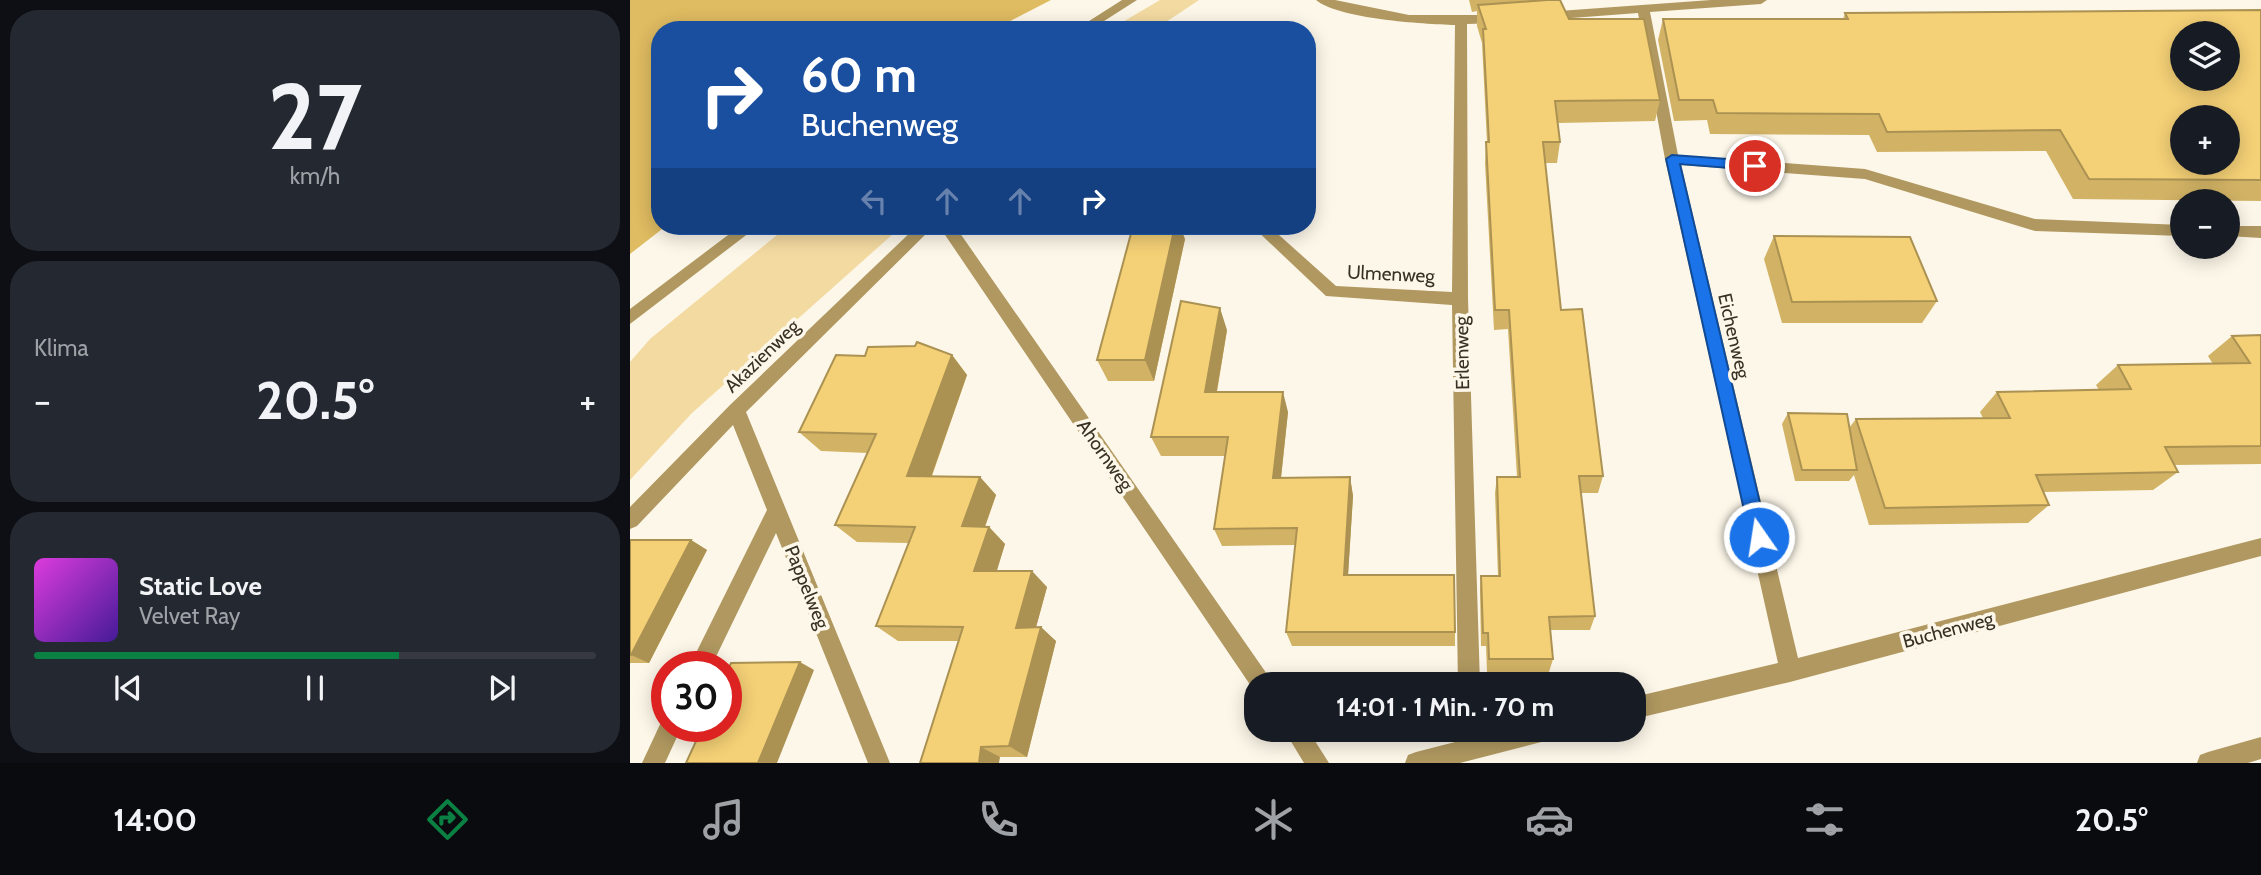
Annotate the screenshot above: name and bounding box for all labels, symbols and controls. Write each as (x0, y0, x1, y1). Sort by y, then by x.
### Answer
map controls (2170, 21, 2240, 259)
button: layers (2170, 21, 2240, 91)
text: 60 m (801, 45, 917, 104)
icon: right (686, 49, 777, 140)
text: 27 (268, 61, 362, 172)
text: Buchenweg (801, 105, 958, 144)
button: + (2170, 105, 2240, 175)
pin (1725, 136, 1785, 196)
icon: arrive (1736, 147, 1774, 185)
text: km/h (290, 162, 340, 190)
icon: left (855, 182, 893, 220)
icon: ahead (928, 182, 966, 220)
icon: ahead (1001, 182, 1039, 220)
icon: right (1074, 182, 1112, 220)
button: − (2170, 189, 2240, 259)
street label: Ulmenweg (1347, 260, 1436, 288)
street label: Eichenweg (1713, 291, 1755, 381)
street label: Akazienweg (720, 314, 805, 397)
street label: Erlenweg (1450, 315, 1474, 390)
text: Klima (34, 334, 89, 362)
text: 20.5° (256, 369, 374, 432)
text: − (34, 377, 51, 424)
text: + (579, 377, 596, 424)
street label: Ahornweg (1072, 415, 1138, 496)
position arrow (1722, 500, 1796, 574)
street label: Pappelweg (780, 542, 834, 633)
text: Static Love (139, 570, 262, 602)
text: Velvet Ray (139, 602, 240, 630)
street label: Buchenweg (1900, 607, 1997, 653)
speed limit sign: 30 (651, 651, 742, 742)
icon: previous (109, 669, 147, 707)
icon: pause (296, 669, 334, 707)
icon: next (483, 669, 521, 707)
text: 14:01 · 1 Min. · 70 m (1336, 691, 1554, 723)
icon: directions (423, 795, 472, 844)
icon: music (699, 795, 748, 844)
icon: phone (974, 795, 1023, 844)
icon: climate (1249, 795, 1298, 844)
icon: car (1525, 795, 1574, 844)
icon: filters (1800, 795, 1849, 844)
text: 14:00 (113, 800, 197, 839)
text: 20.5° (2075, 800, 2148, 839)

